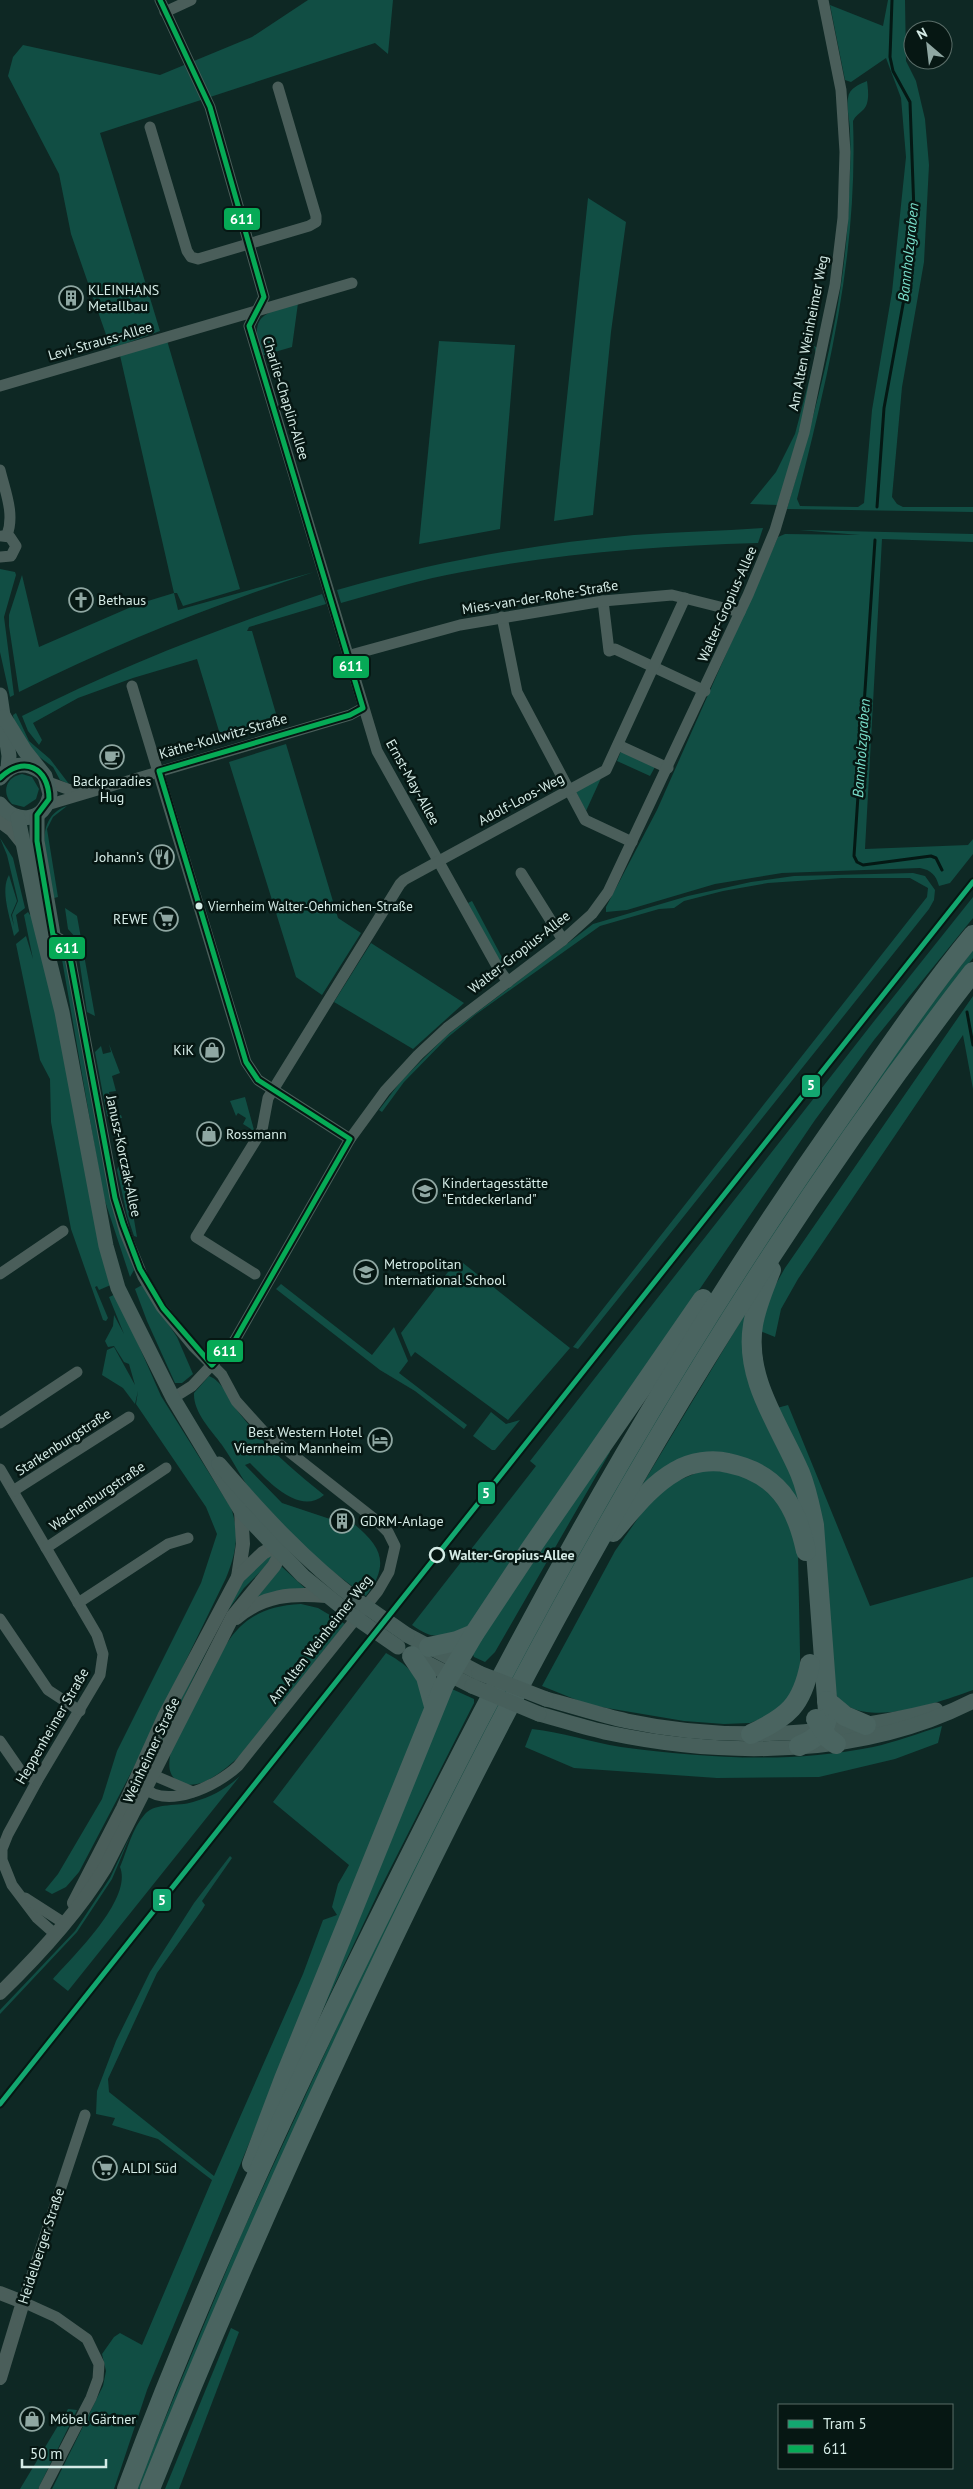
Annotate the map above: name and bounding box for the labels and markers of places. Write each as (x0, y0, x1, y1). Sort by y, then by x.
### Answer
place label: KLEINHANS Metallbau (88, 281, 159, 315)
building icon: KLEINHANS Metallbau (58, 285, 84, 311)
church icon: Bethaus (68, 587, 94, 613)
place label: Bethaus (98, 591, 146, 609)
cafe icon: Backparadies Hug (99, 744, 125, 770)
place label: Backparadies Hug (73, 772, 151, 806)
restaurant icon: Johann’s (149, 844, 175, 870)
place label: Johann’s (94, 848, 144, 866)
place label: Viernheim Walter-Oehmichen-Straße (207, 898, 413, 915)
marker: Viernheim Walter-Oehmichen-Straße (194, 901, 204, 911)
supermarket icon: REWE (153, 906, 179, 932)
place label: REWE (113, 910, 148, 928)
shop icon: KiK (199, 1037, 225, 1063)
place label: KiK (173, 1041, 194, 1059)
shop icon: Rossmann (196, 1121, 222, 1147)
place label: Rossmann (226, 1125, 287, 1143)
place label: Kindertagesstätte "Entdeckerland" (442, 1174, 548, 1208)
school or university icon: Kindertagesstätte "Entdeckerland" (412, 1178, 438, 1204)
place label: Metropolitan International School (384, 1255, 506, 1289)
school or university icon: Metropolitan International School (353, 1259, 379, 1285)
place label: Best Western Hotel Viernheim Mannheim (233, 1423, 362, 1457)
hotel icon: Best Western Hotel Viernheim Mannheim (367, 1427, 393, 1453)
building icon: GDRM-Anlage (329, 1508, 355, 1534)
place label: GDRM-Anlage (360, 1512, 444, 1530)
place label: Walter-Gropius-Allee (449, 1546, 575, 1564)
marker: Walter-Gropius-Allee (429, 1547, 445, 1563)
supermarket icon: ALDI Süd (92, 2155, 118, 2181)
place label: ALDI Süd (122, 2159, 177, 2177)
shop icon: Möbel Gärtner (19, 2406, 45, 2432)
place label: Möbel Gärtner (50, 2410, 136, 2428)

